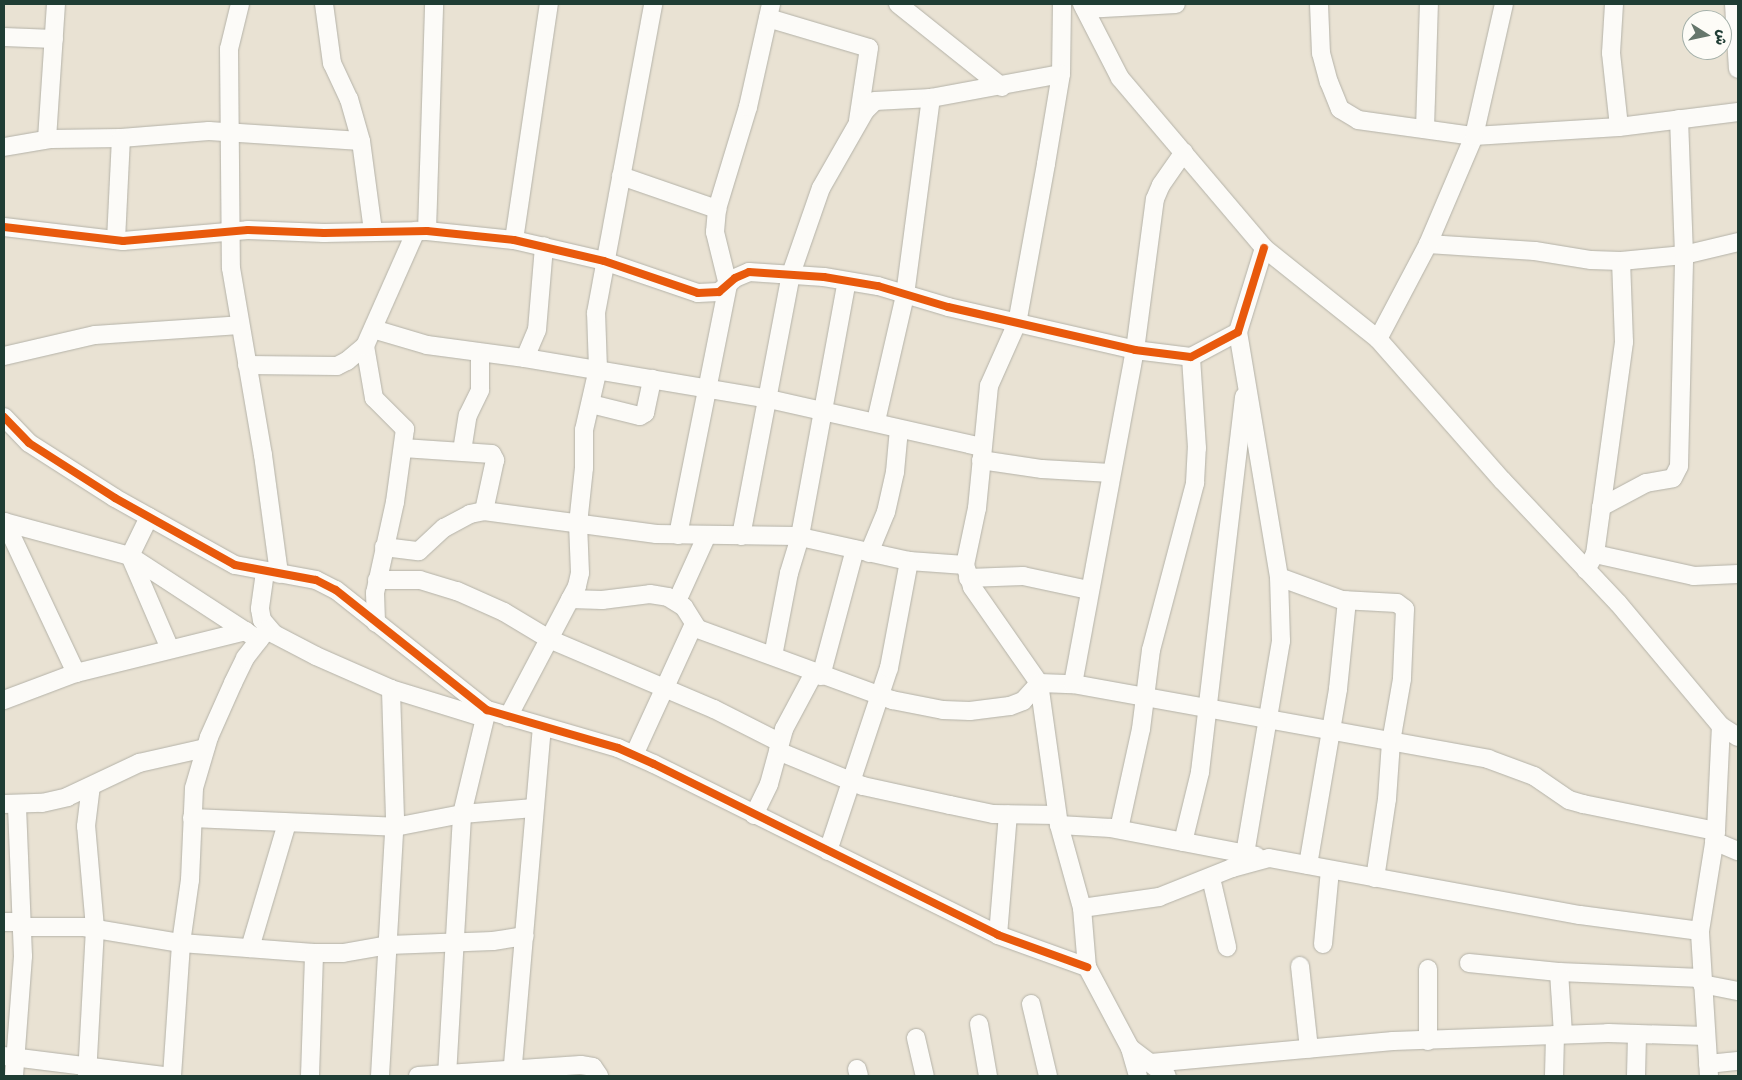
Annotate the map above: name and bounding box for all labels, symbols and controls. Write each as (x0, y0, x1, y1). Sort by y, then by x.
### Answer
north arrow (1682, 10, 1732, 60)
text: ش (1712, 28, 1731, 47)

